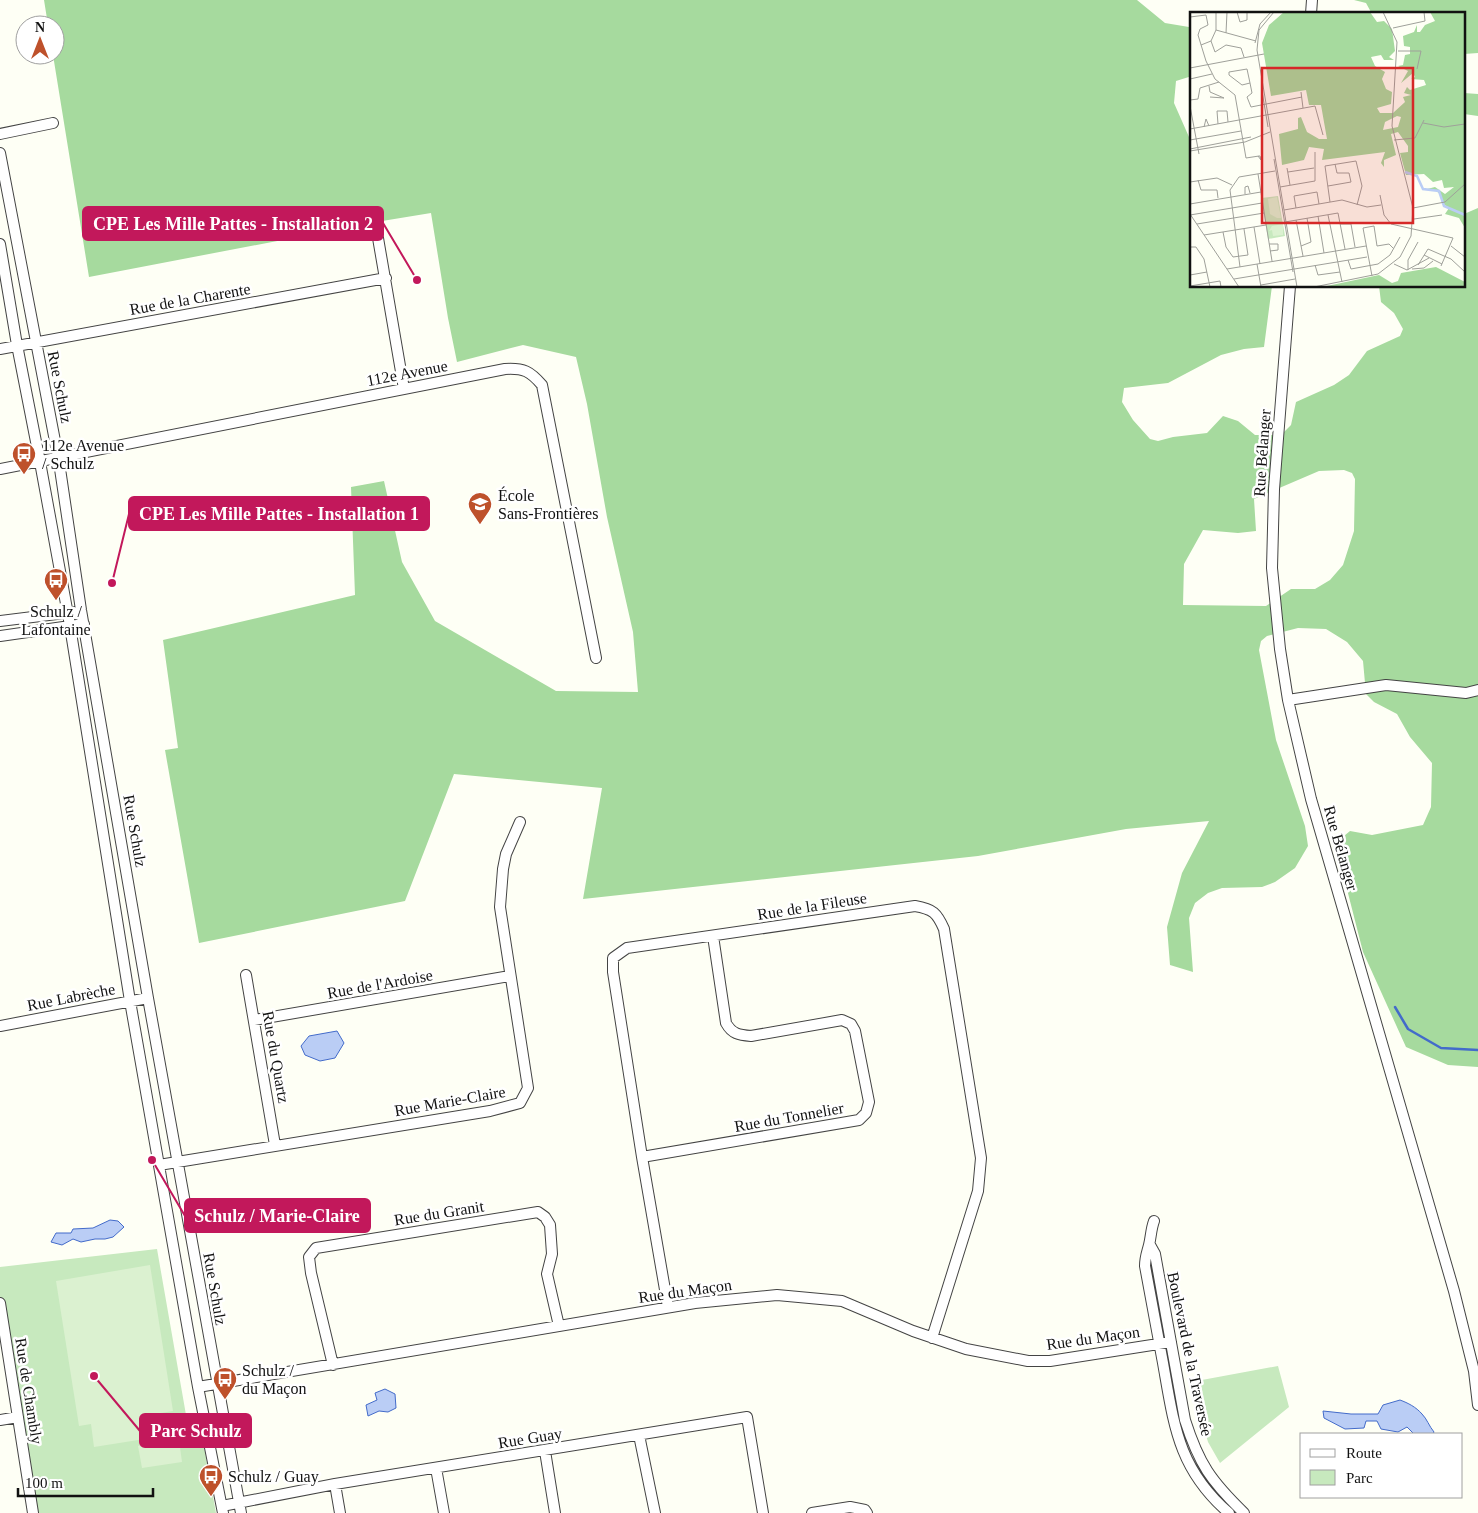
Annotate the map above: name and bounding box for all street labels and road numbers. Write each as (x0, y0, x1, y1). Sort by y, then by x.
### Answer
street label: Rue de la Charente (128, 280, 252, 318)
street label: Rue Schulz (45, 349, 75, 425)
street label: 112e Avenue (365, 357, 449, 389)
street label: Rue Bélanger (1250, 408, 1275, 497)
street label: Rue Schulz (120, 793, 150, 869)
street label: Rue Bélanger (1320, 804, 1361, 893)
street label: Rue de la Fileuse (756, 889, 868, 923)
street label: Rue de l'Ardoise (326, 966, 434, 1002)
street label: Rue Labrèche (26, 980, 116, 1014)
street label: Rue du Quartz (260, 1010, 292, 1104)
street label: Rue Marie-Claire (393, 1083, 507, 1119)
street label: Rue du Tonnelier (733, 1099, 846, 1135)
street label: Rue du Granit (393, 1197, 486, 1228)
street label: Rue Schulz (200, 1251, 230, 1327)
street label: Boulevard de la Traversée (1164, 1270, 1216, 1438)
street label: Rue du Maçon (637, 1276, 733, 1307)
street label: Rue du Maçon (1045, 1323, 1141, 1354)
street label: Rue de Chambly (11, 1337, 46, 1446)
street label: Rue Guay (497, 1425, 563, 1452)

